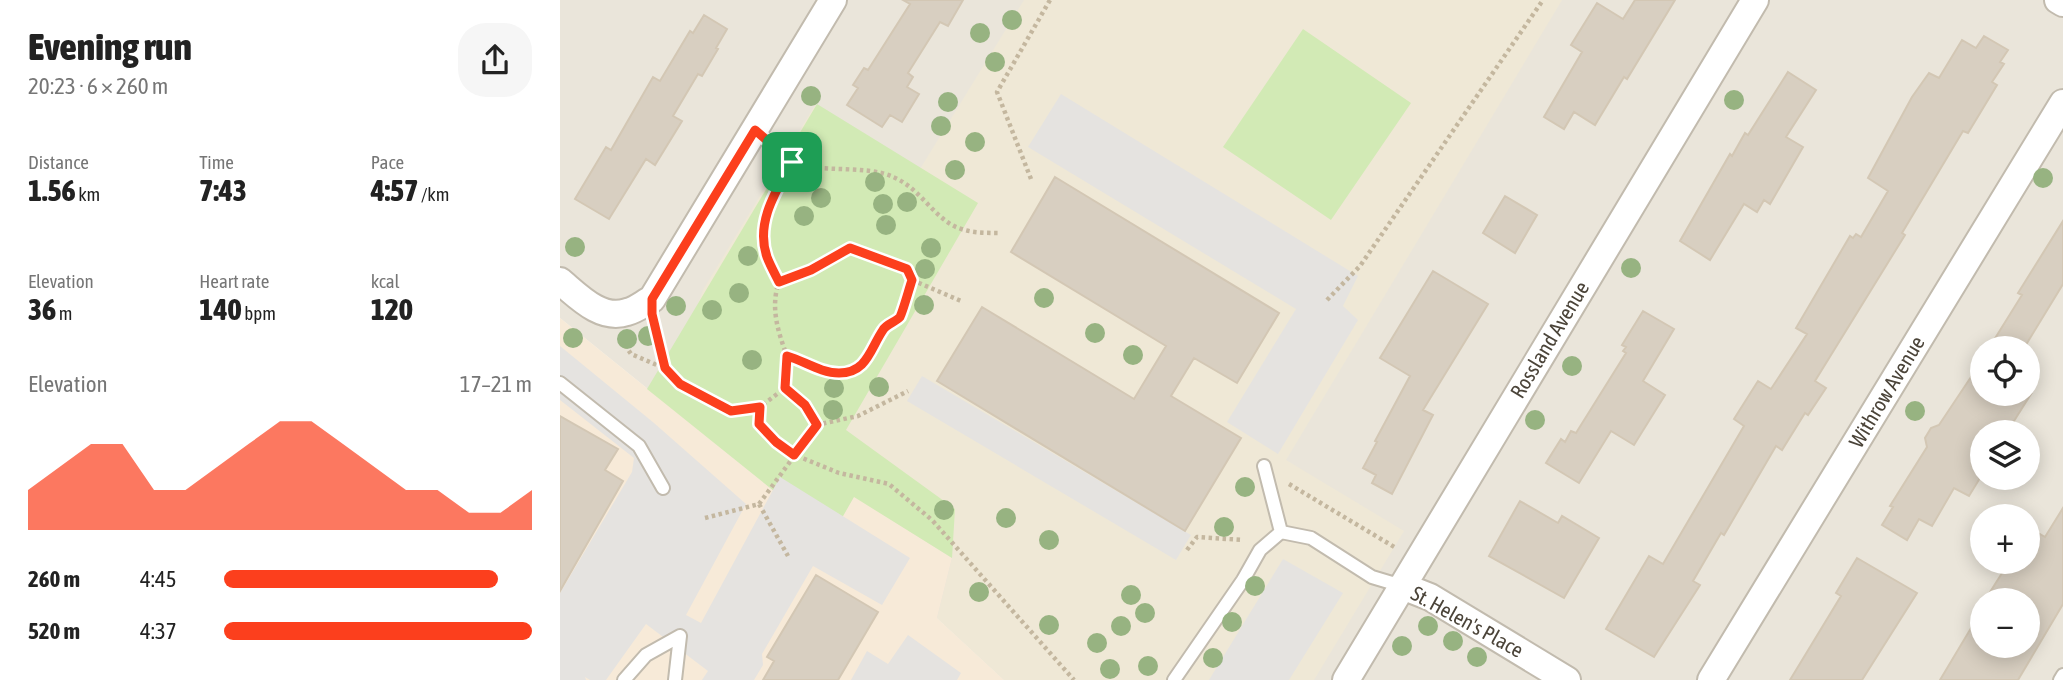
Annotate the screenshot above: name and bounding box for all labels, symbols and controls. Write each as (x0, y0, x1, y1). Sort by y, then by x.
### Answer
button: share (458, 23, 532, 97)
text: Evening run (28, 25, 192, 68)
text: 20:23 · 6 × 260 m (28, 73, 168, 99)
pin (762, 132, 822, 192)
icon: arrive (773, 143, 811, 181)
text: Distance (28, 151, 89, 173)
text: Time (199, 151, 234, 173)
text: Pace (371, 151, 404, 173)
text: 1.56 (28, 173, 76, 207)
text: 7:43 (199, 173, 247, 207)
text: 4:57 (371, 173, 418, 207)
text: km (76, 183, 100, 205)
text: /km (418, 183, 449, 205)
text: Elevation (28, 270, 94, 292)
text: Heart rate (199, 270, 269, 292)
text: kcal (371, 270, 400, 292)
street label: Rossland Avenue (1505, 277, 1593, 402)
text: 36 (28, 292, 56, 326)
text: 140 (199, 292, 242, 326)
text: 120 (371, 292, 413, 326)
text: m (56, 302, 73, 324)
text: bpm (242, 302, 276, 324)
street label: Withrow Avenue (1843, 331, 1929, 452)
map controls (1970, 336, 2040, 658)
button: locate (1970, 336, 2040, 406)
text: Elevation (28, 371, 108, 397)
text: 17–21 m (460, 371, 532, 397)
button: layers (1970, 420, 2040, 490)
button: + (1970, 504, 2040, 574)
text: 260 m (28, 566, 80, 592)
text: 4:45 (140, 566, 177, 592)
street label: St. Helen's Place (1407, 580, 1528, 662)
button: − (1970, 588, 2040, 658)
text: 520 m (28, 618, 80, 644)
text: 4:37 (140, 618, 177, 644)

